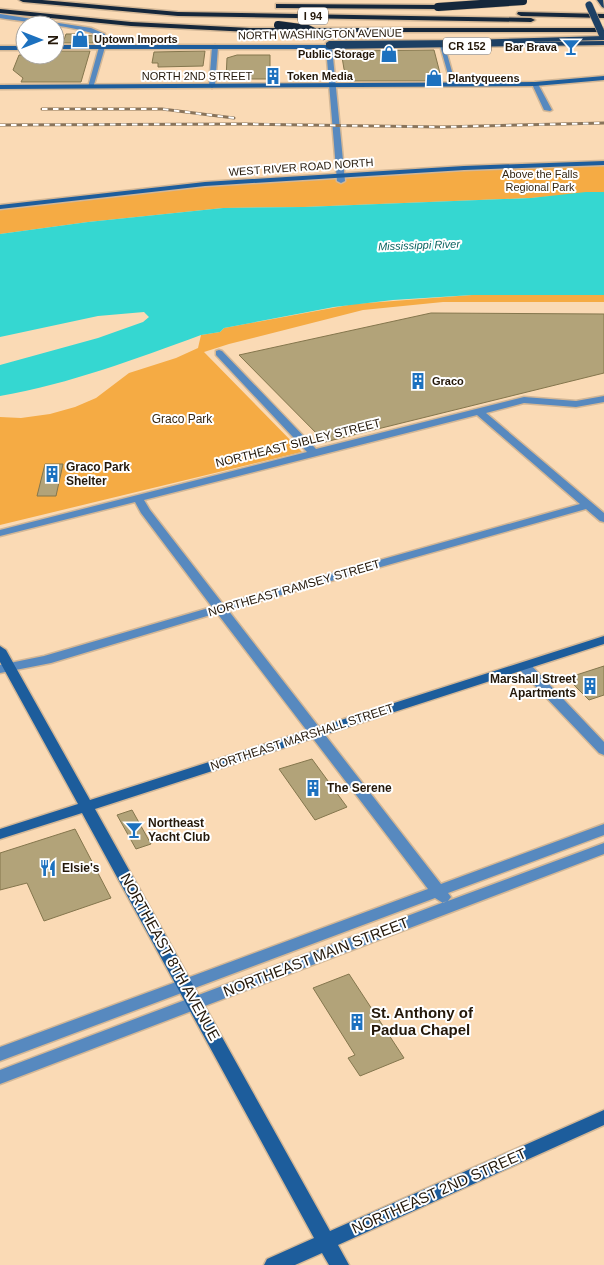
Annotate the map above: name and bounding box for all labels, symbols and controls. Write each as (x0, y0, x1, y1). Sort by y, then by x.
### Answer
road number: I 94 (298, 8, 328, 24)
north arrow (15, 15, 65, 65)
street label: NORTH WASHINGTON AVENUE (238, 27, 402, 41)
shop icon: Uptown Imports (70, 29, 90, 49)
place label: Uptown Imports (94, 33, 178, 45)
text: N (45, 35, 61, 45)
road number: CR 152 (443, 37, 491, 54)
bar icon: Bar Brava (561, 37, 581, 57)
place label: Bar Brava (505, 41, 558, 53)
shop icon: Public Storage (379, 44, 399, 64)
place label: Public Storage (298, 48, 375, 60)
building icon: Token Media (263, 66, 283, 86)
shop icon: Plantyqueens (424, 68, 444, 88)
street label: NORTH 2ND STREET (142, 70, 252, 82)
place label: Token Media (287, 70, 354, 82)
place label: Plantyqueens (448, 72, 520, 84)
street label: WEST RIVER ROAD NORTH (228, 156, 374, 178)
park label: Above the Falls Regional Park (502, 168, 578, 193)
water label: Mississippi River (378, 238, 461, 252)
building icon: Graco (408, 371, 428, 391)
place label: Graco (432, 375, 464, 387)
park label: Graco Park (152, 412, 213, 426)
street label: NORTHEAST SIBLEY STREET (214, 416, 383, 470)
place label: Graco Park Shelter (66, 460, 130, 488)
building icon: Graco Park Shelter (42, 464, 62, 484)
street label: NORTHEAST RAMSEY STREET (206, 557, 382, 619)
place label: Marshall Street Apartments (490, 672, 576, 700)
building icon: Marshall Street Apartments (580, 676, 600, 696)
street label: NORTHEAST MARSHALL STREET (209, 700, 396, 773)
building icon: The Serene (303, 778, 323, 798)
place label: The Serene (327, 781, 392, 795)
place label: Northeast Yacht Club (148, 816, 210, 844)
bar icon: Northeast Yacht Club (124, 820, 144, 840)
restaurant icon: Elsie's (38, 858, 58, 878)
place label: Elsie's (62, 861, 100, 875)
street label: NORTHEAST 8TH AVENUE (117, 870, 224, 1043)
street label: NORTHEAST MAIN STREET (221, 913, 411, 1000)
place label: St. Anthony of Padua Chapel (371, 1004, 474, 1038)
building icon: St. Anthony of Padua Chapel (347, 1012, 367, 1032)
street label: NORTHEAST 2ND STREET (349, 1144, 529, 1237)

